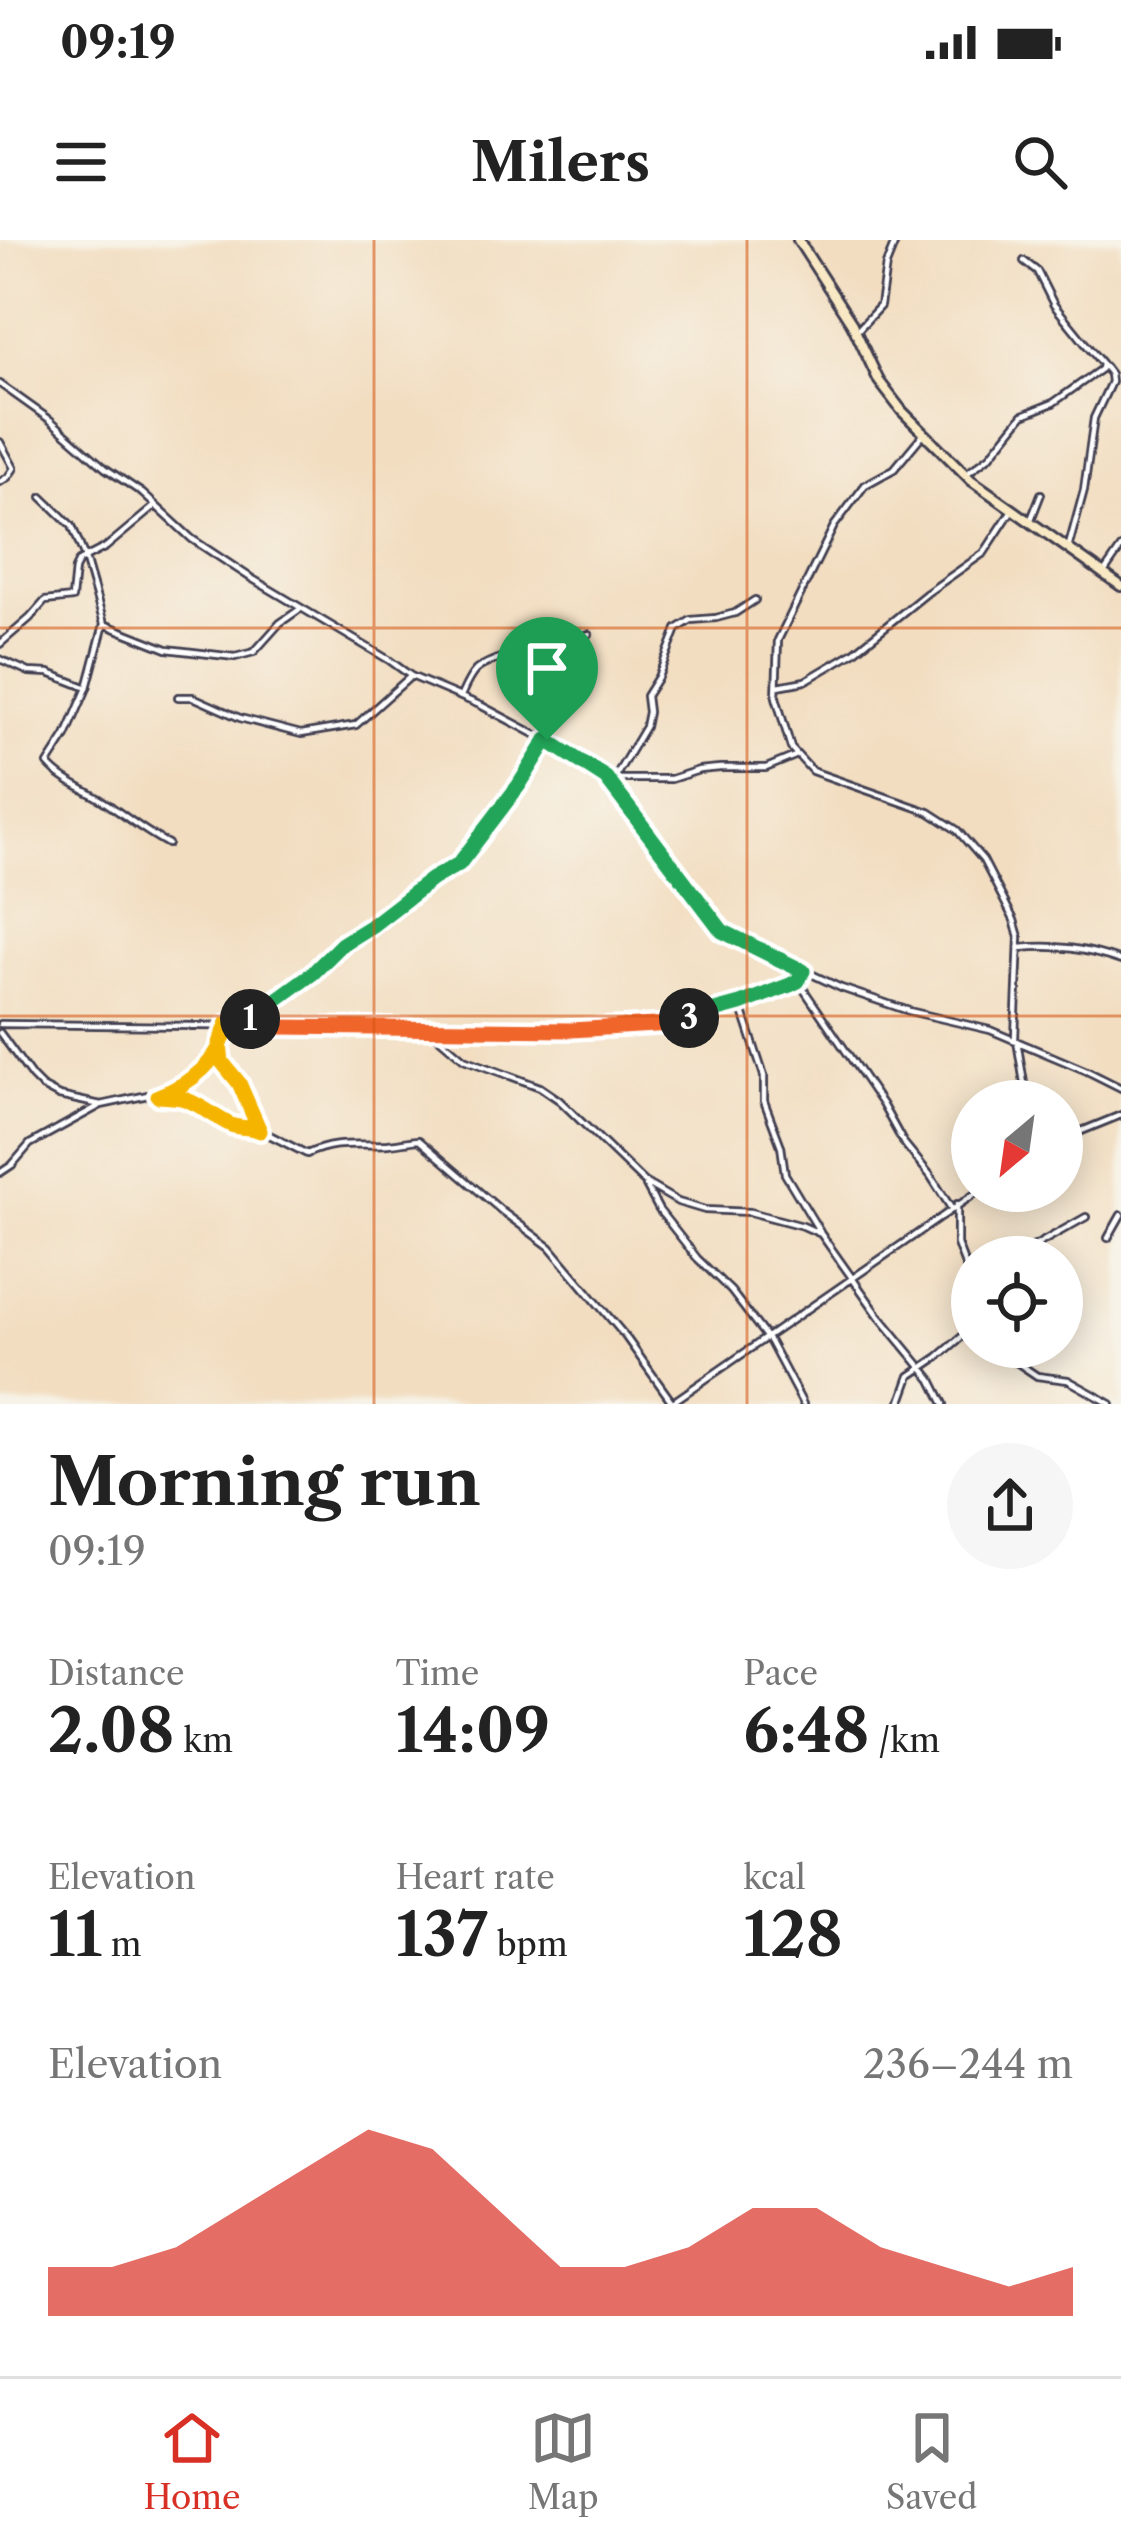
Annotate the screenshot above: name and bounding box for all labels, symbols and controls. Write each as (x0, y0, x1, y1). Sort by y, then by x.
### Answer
text: 09:19 (60, 14, 176, 70)
icon: menu (48, 129, 114, 195)
text: Milers (471, 129, 650, 195)
icon: search (1007, 129, 1073, 195)
pin (496, 617, 598, 740)
icon: arrive (514, 635, 580, 701)
pin: 3 (659, 988, 719, 1048)
pin: 1 (220, 989, 280, 1049)
text: 3 (680, 997, 698, 1038)
text: 1 (243, 998, 257, 1039)
north arrow (951, 1080, 1083, 1212)
map controls (951, 1080, 1083, 1368)
button: locate (951, 1236, 1083, 1368)
text: Morning run (48, 1441, 481, 1522)
button: share (947, 1443, 1073, 1569)
text: 09:19 (48, 1527, 146, 1575)
text: Distance (48, 1653, 185, 1694)
text: Time (396, 1653, 479, 1694)
text: Pace (743, 1653, 818, 1694)
text: 2.08 (48, 1694, 174, 1768)
text: 14:09 (396, 1694, 550, 1768)
text: 6:48 (743, 1694, 869, 1768)
text: km (174, 1720, 233, 1761)
text: /km (869, 1720, 940, 1761)
text: Elevation (48, 1857, 195, 1898)
text: Heart rate (396, 1857, 555, 1898)
text: kcal (743, 1857, 806, 1898)
text: 11 (48, 1898, 102, 1972)
text: 137 (396, 1898, 488, 1972)
text: 128 (743, 1898, 843, 1972)
text: m (102, 1924, 142, 1965)
text: bpm (488, 1924, 568, 1965)
text: Elevation (48, 2040, 222, 2088)
text: 236–244 m (863, 2040, 1073, 2088)
tab: Home (144, 2405, 241, 2518)
tab: Map (528, 2405, 599, 2518)
tab: Saved (886, 2405, 977, 2518)

